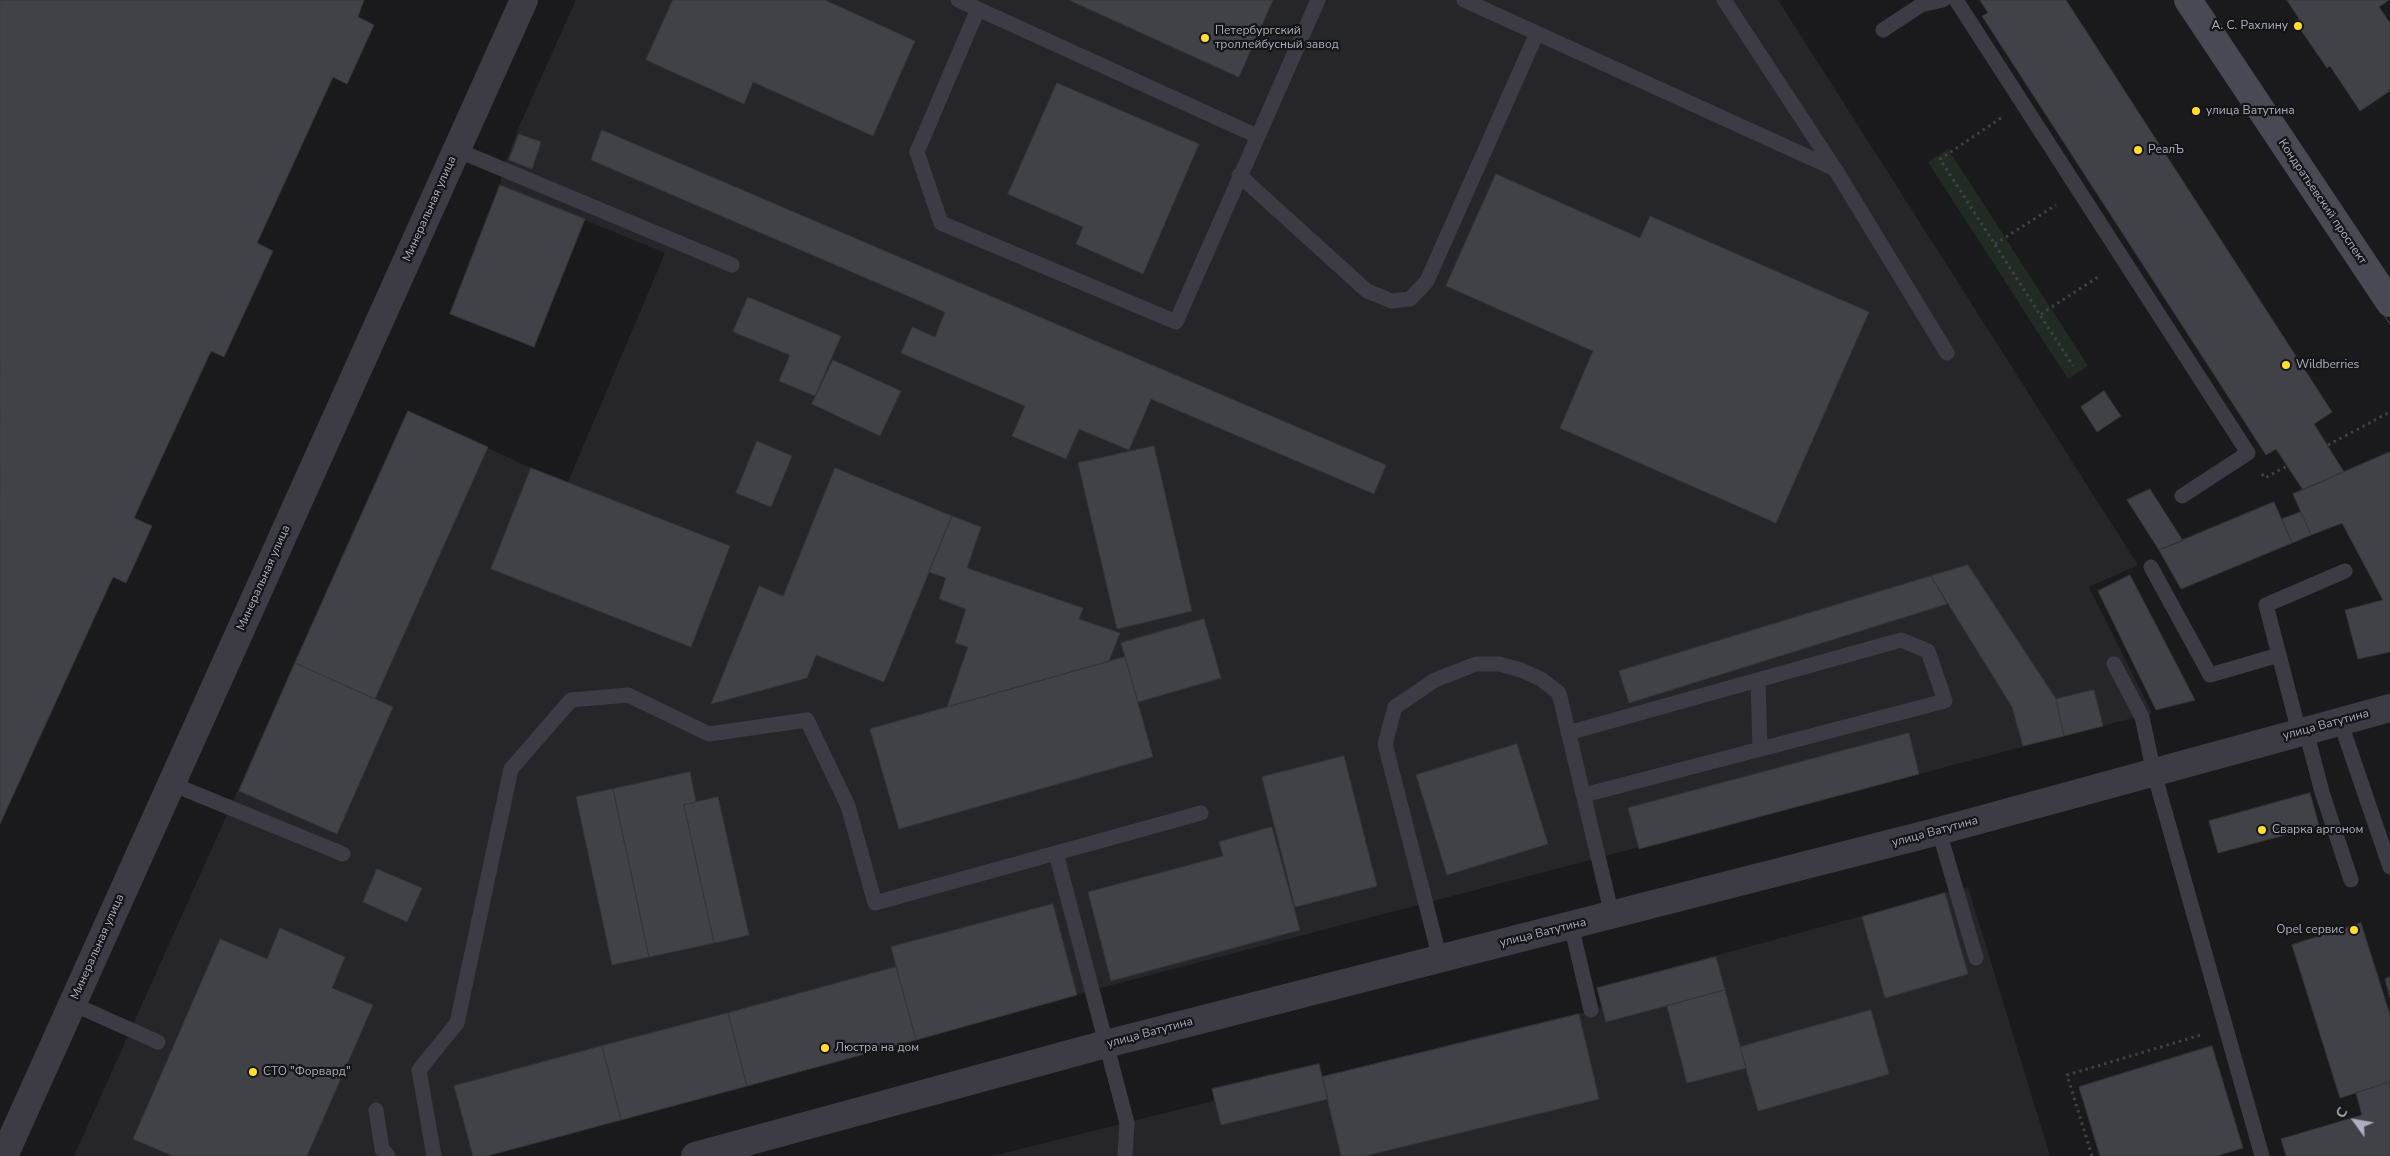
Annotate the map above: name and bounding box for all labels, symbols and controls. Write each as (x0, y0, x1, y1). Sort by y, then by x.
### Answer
place label: А. С. Рахлину (2212, 19, 2288, 33)
marker: А. С. Рахлину (2292, 20, 2304, 32)
place label: Петербургский троллейбусный завод (1215, 24, 1339, 52)
marker: Петербургский троллейбусный завод (1199, 32, 1211, 44)
place label: улица Ватутина (2206, 104, 2295, 118)
marker: улица Ватутина (2190, 105, 2202, 117)
street label: Кондратьевский проспект (2275, 137, 2369, 267)
place label: РеалЪ (2148, 143, 2184, 157)
marker: РеалЪ (2132, 144, 2144, 156)
street label: Минеральная улица (400, 154, 460, 264)
place label: Wildberries (2296, 358, 2359, 372)
marker: Wildberries (2280, 359, 2292, 371)
street label: Минеральная улица (234, 523, 294, 633)
street label: улица Ватутина (2281, 707, 2371, 743)
street label: улица Ватутина (1890, 814, 1980, 850)
place label: Сварка аргоном (2272, 823, 2363, 837)
marker: Сварка аргоном (2256, 824, 2268, 836)
street label: Минеральная улица (68, 892, 128, 1002)
street label: улица Ватутина (1498, 915, 1588, 951)
place label: Opel сервис (2276, 923, 2344, 937)
marker: Opel сервис (2348, 924, 2360, 936)
street label: улица Ватутина (1105, 1015, 1195, 1051)
place label: Люстра на дом (835, 1041, 919, 1055)
marker: Люстра на дом (819, 1042, 831, 1054)
place label: СТО "Форвард" (263, 1065, 351, 1079)
marker: СТО "Форвард" (247, 1066, 259, 1078)
north arrow (2330, 1096, 2380, 1146)
text: С (2331, 1104, 2352, 1122)

